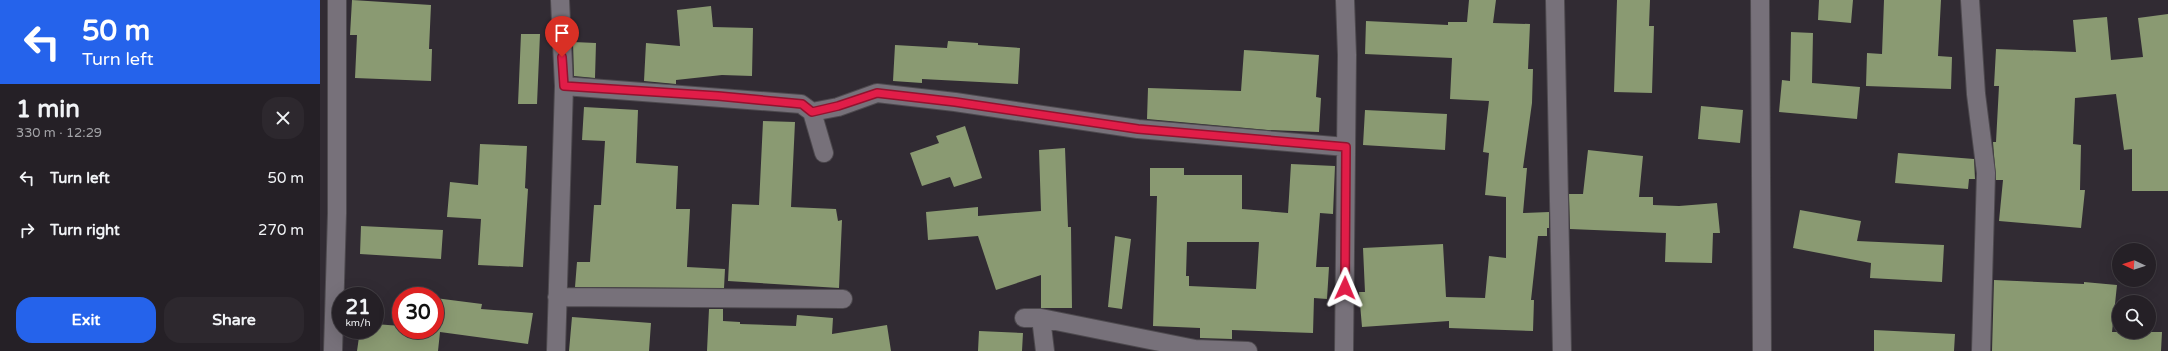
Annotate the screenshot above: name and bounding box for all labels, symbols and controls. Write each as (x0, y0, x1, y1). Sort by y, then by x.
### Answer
text: 50 m (82, 14, 150, 48)
icon: left (16, 16, 68, 68)
pin (545, 16, 579, 57)
icon: arrive (551, 22, 573, 44)
text: Turn left (82, 48, 154, 70)
text: 1 min (16, 95, 80, 124)
button: close (262, 97, 304, 139)
text: 330 m · 12:29 (16, 125, 102, 141)
icon: left (16, 167, 38, 189)
text: Turn left (50, 169, 110, 187)
text: 50 m (267, 169, 304, 187)
icon: right (16, 219, 38, 241)
text: Turn right (50, 221, 120, 239)
text: 270 m (258, 221, 304, 239)
north arrow (2112, 243, 2156, 287)
map controls (2112, 243, 2156, 339)
position arrow (1324, 267, 1366, 309)
speed limit sign: 30 (392, 287, 444, 339)
button: search (2112, 295, 2156, 339)
text: 21 (345, 296, 371, 320)
button: Exit (16, 297, 156, 343)
button: Share (164, 297, 304, 343)
text: km/h (345, 317, 371, 329)

